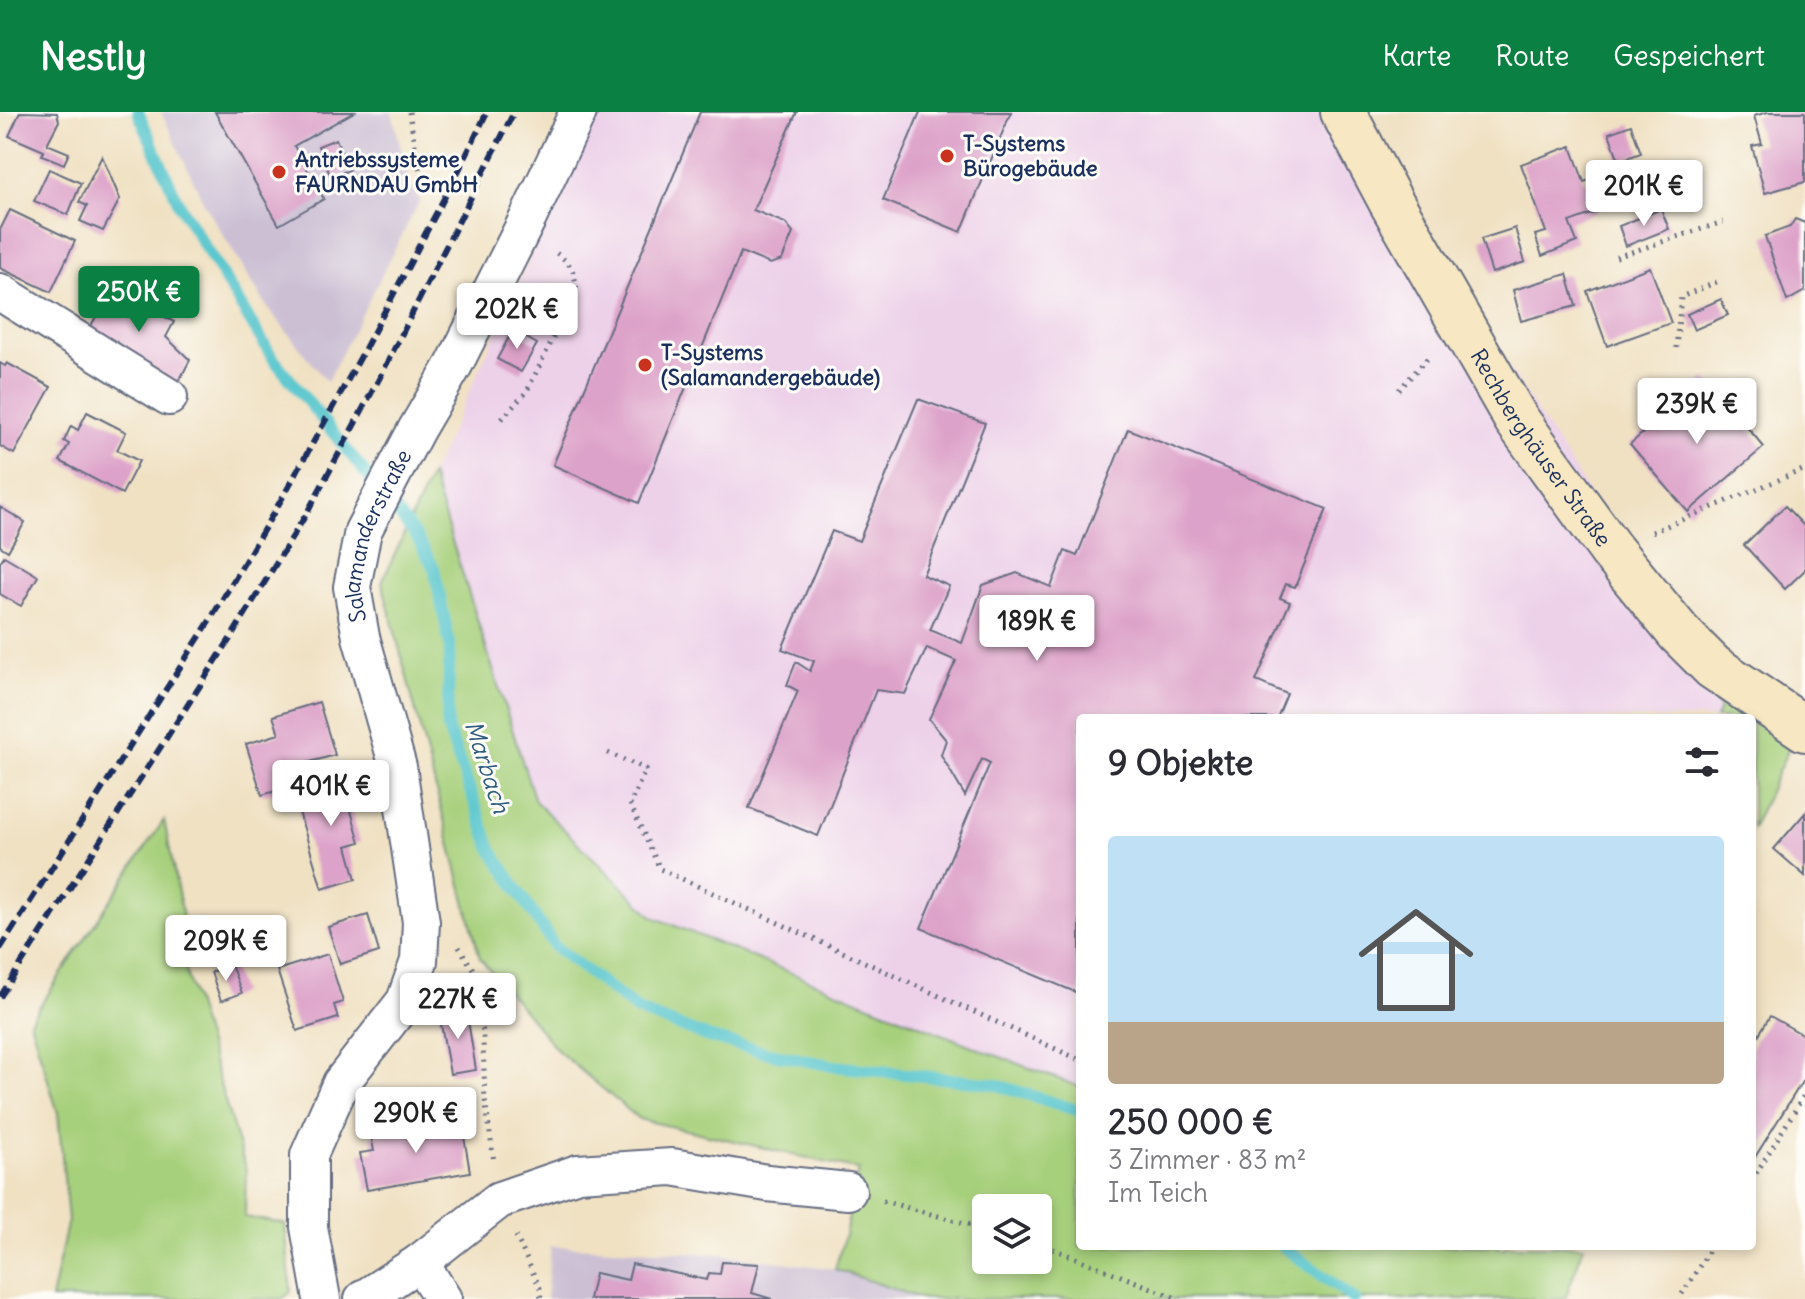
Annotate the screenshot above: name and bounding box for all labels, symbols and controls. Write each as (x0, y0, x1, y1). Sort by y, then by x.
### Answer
text: Nestly (40, 33, 147, 80)
text: Karte (1383, 38, 1451, 74)
text: Route (1495, 38, 1569, 74)
text: Gespeichert (1613, 38, 1765, 74)
place label: T-Systems Bürogebäude (963, 129, 1098, 182)
place label: Antriebssysteme FAURNDAU GmbH (295, 145, 478, 198)
marker: T-Systems Bürogebäude (938, 147, 956, 165)
pin: 201K € (1579, 160, 1709, 228)
marker: Antriebssysteme FAURNDAU GmbH (270, 163, 288, 181)
text: 201K € (1604, 169, 1684, 202)
pin: 250K € (74, 266, 204, 334)
text: 250K € (96, 275, 182, 308)
pin: 202K € (452, 283, 582, 351)
text: 202K € (475, 292, 559, 325)
place label: T-Systems (Salamandergebäude) (661, 338, 880, 391)
street label: Rechberghäuser Straße (1465, 344, 1618, 552)
marker: T-Systems (Salamandergebäude) (636, 356, 654, 374)
pin: 239K € (1632, 378, 1762, 446)
text: 239K € (1656, 387, 1738, 420)
street label: Salamanderstraße (337, 444, 417, 625)
pin: 189K € (972, 595, 1102, 663)
text: 189K € (997, 604, 1077, 637)
water label: Marbach (459, 717, 517, 818)
icon: filters (1680, 740, 1724, 784)
text: 9 Objekte (1108, 741, 1253, 784)
pin: 401K € (266, 760, 396, 828)
text: 401K € (290, 769, 372, 802)
icon: home (1344, 888, 1488, 1032)
pin: 209K € (161, 915, 291, 983)
text: 209K € (183, 924, 269, 957)
pin: 227K € (393, 973, 523, 1041)
text: 227K € (418, 982, 498, 1015)
pin: 290K € (351, 1087, 481, 1155)
text: 290K € (373, 1096, 459, 1129)
text: 250 000 € (1108, 1100, 1274, 1143)
text: 3 Zimmer · 83 m² (1108, 1143, 1306, 1176)
text: Im Teich (1108, 1176, 1208, 1209)
map controls (972, 1194, 1052, 1274)
button: layers (972, 1194, 1052, 1274)

